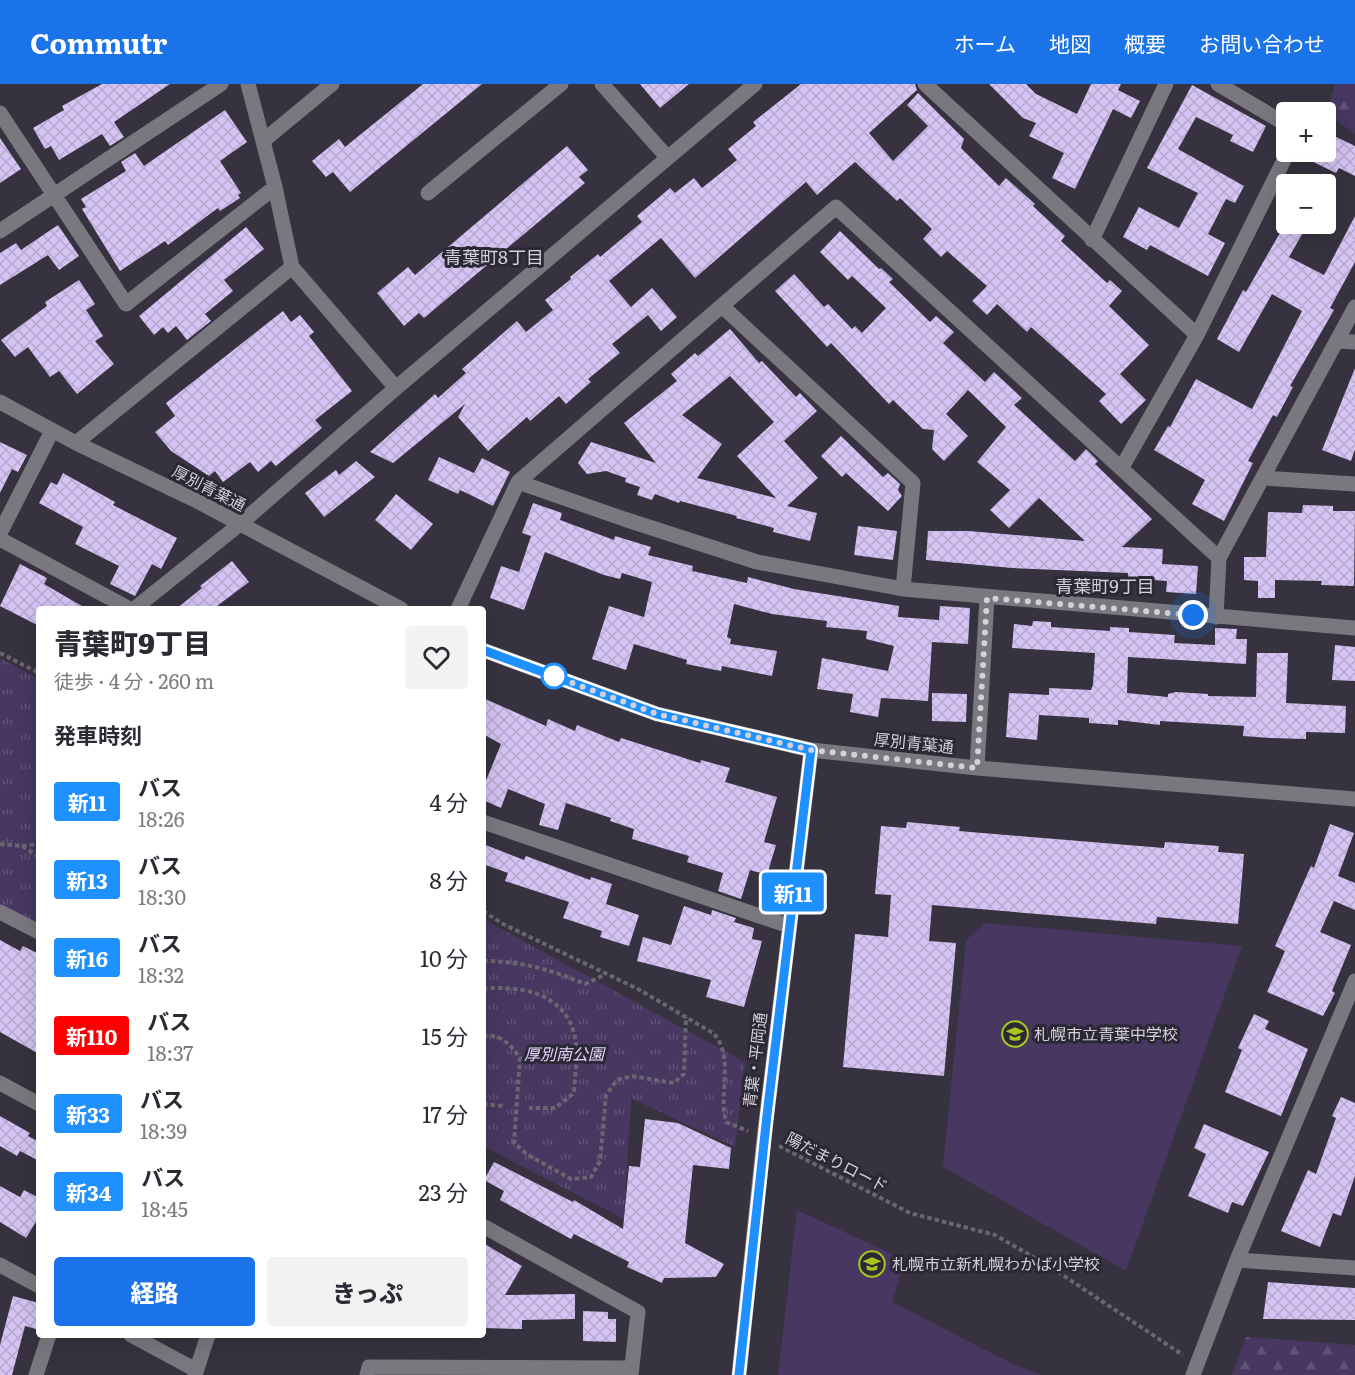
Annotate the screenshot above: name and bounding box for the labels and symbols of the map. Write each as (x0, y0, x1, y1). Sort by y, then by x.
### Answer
district label: 青葉町8丁目 (444, 243, 544, 270)
street label: 厚別青葉通 (168, 458, 251, 516)
district label: 青葉町9丁目 (1055, 572, 1155, 599)
your location (1178, 600, 1208, 630)
unlabelled marker (541, 663, 567, 689)
street label: 厚別青葉通 (873, 726, 955, 758)
line badge: 新11 (758, 872, 828, 912)
street label: 青葉・平岡通 (736, 1011, 772, 1109)
school or university icon: 札幌市立青葉中学校 (1000, 1019, 1030, 1049)
place label: 札幌市立青葉中学校 (1034, 1021, 1178, 1045)
park label: 厚別南公園 (524, 1041, 606, 1065)
street label: 陽だまりロード (782, 1125, 893, 1197)
school or university icon: 札幌市立新札幌わかば小学校 (857, 1249, 887, 1279)
place label: 札幌市立新札幌わかば小学校 (892, 1251, 1100, 1275)

